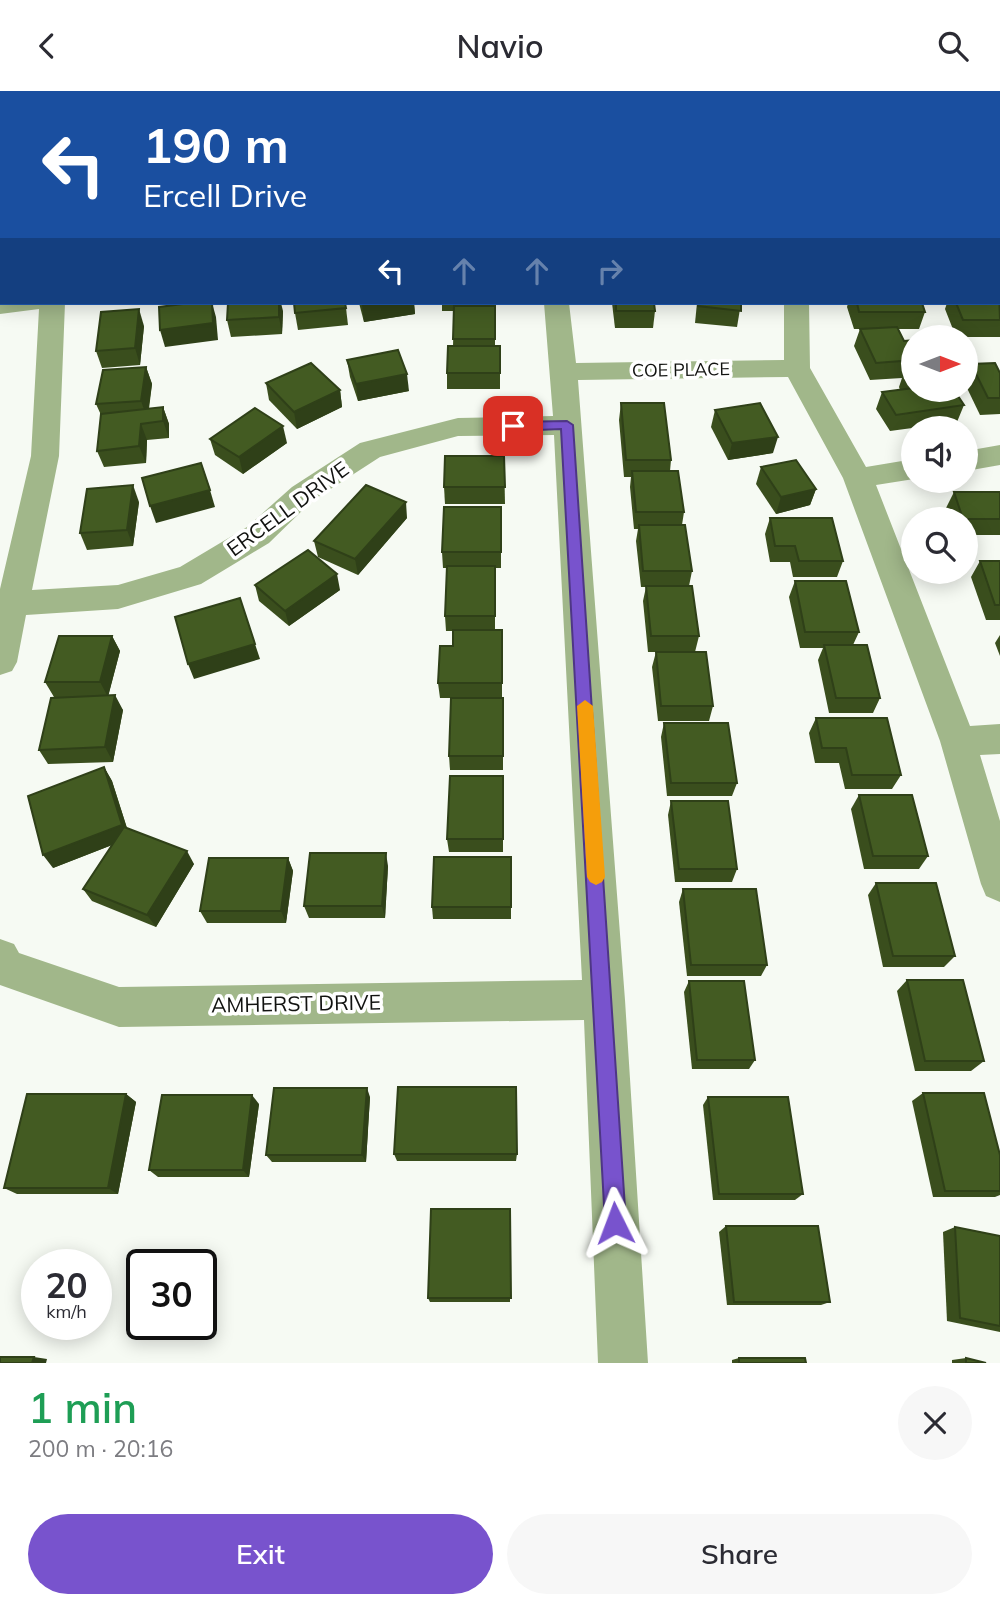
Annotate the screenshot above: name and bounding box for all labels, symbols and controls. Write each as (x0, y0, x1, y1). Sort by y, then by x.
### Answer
text: Navio (456, 26, 544, 66)
icon: back (28, 27, 66, 65)
icon: search (934, 27, 972, 65)
text: 190 m (143, 114, 289, 175)
icon: left (28, 119, 119, 210)
text: Ercell Drive (143, 175, 307, 215)
icon: left (372, 252, 410, 290)
icon: ahead (445, 252, 483, 290)
icon: ahead (518, 252, 556, 290)
icon: right (591, 252, 629, 290)
north arrow (901, 325, 978, 403)
map controls (901, 325, 978, 584)
street label: COE PLACE (632, 357, 730, 382)
pin (483, 396, 543, 456)
icon: arrive (494, 407, 532, 445)
button: sound (901, 416, 978, 493)
street label: ERCELL DRIVE (221, 455, 354, 561)
button: search (901, 507, 978, 584)
street label: AMHERST DRIVE (211, 989, 381, 1017)
position arrow (578, 1186, 652, 1260)
speed limit sign: 30 (126, 1249, 217, 1340)
text: 20 (45, 1263, 88, 1307)
text: km/h (46, 1300, 87, 1323)
text: 1 min (28, 1381, 137, 1434)
button: close (898, 1386, 972, 1460)
text: 200 m · 20:16 (28, 1434, 173, 1463)
button: Exit (28, 1514, 493, 1594)
button: Share (507, 1514, 972, 1594)

